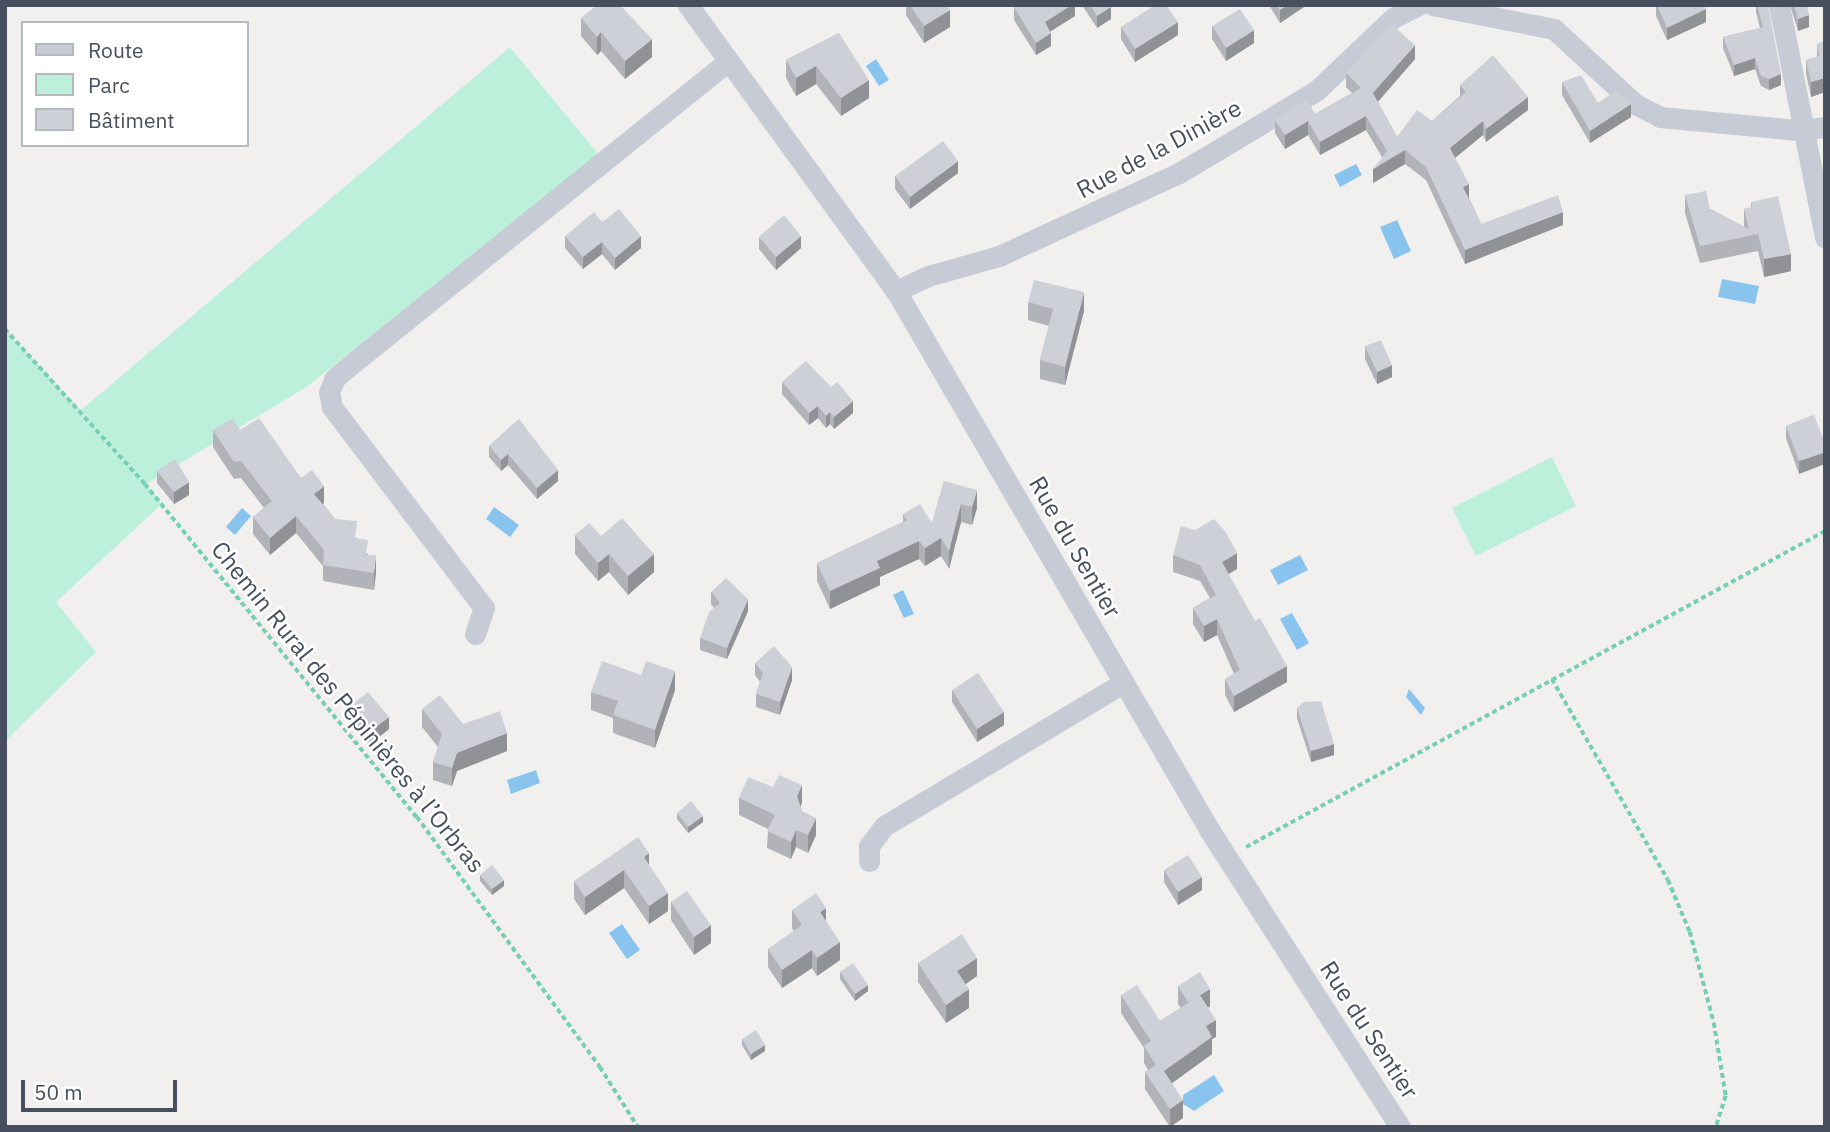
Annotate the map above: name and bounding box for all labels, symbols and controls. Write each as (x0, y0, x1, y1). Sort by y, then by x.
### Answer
legend (21, 21, 248, 147)
text: Route (88, 36, 144, 64)
text: Parc (88, 71, 130, 99)
street label: Rue de la Dinière (1072, 93, 1246, 205)
text: Bâtiment (88, 106, 175, 134)
street label: Rue du Sentier (1023, 471, 1127, 623)
street label: Chemin Rural des Pépinières à l’Orbras (205, 535, 491, 879)
street label: Rue du Sentier (1314, 956, 1424, 1104)
scale bar (24, 1066, 180, 1110)
text: 50 m (34, 1078, 83, 1106)

